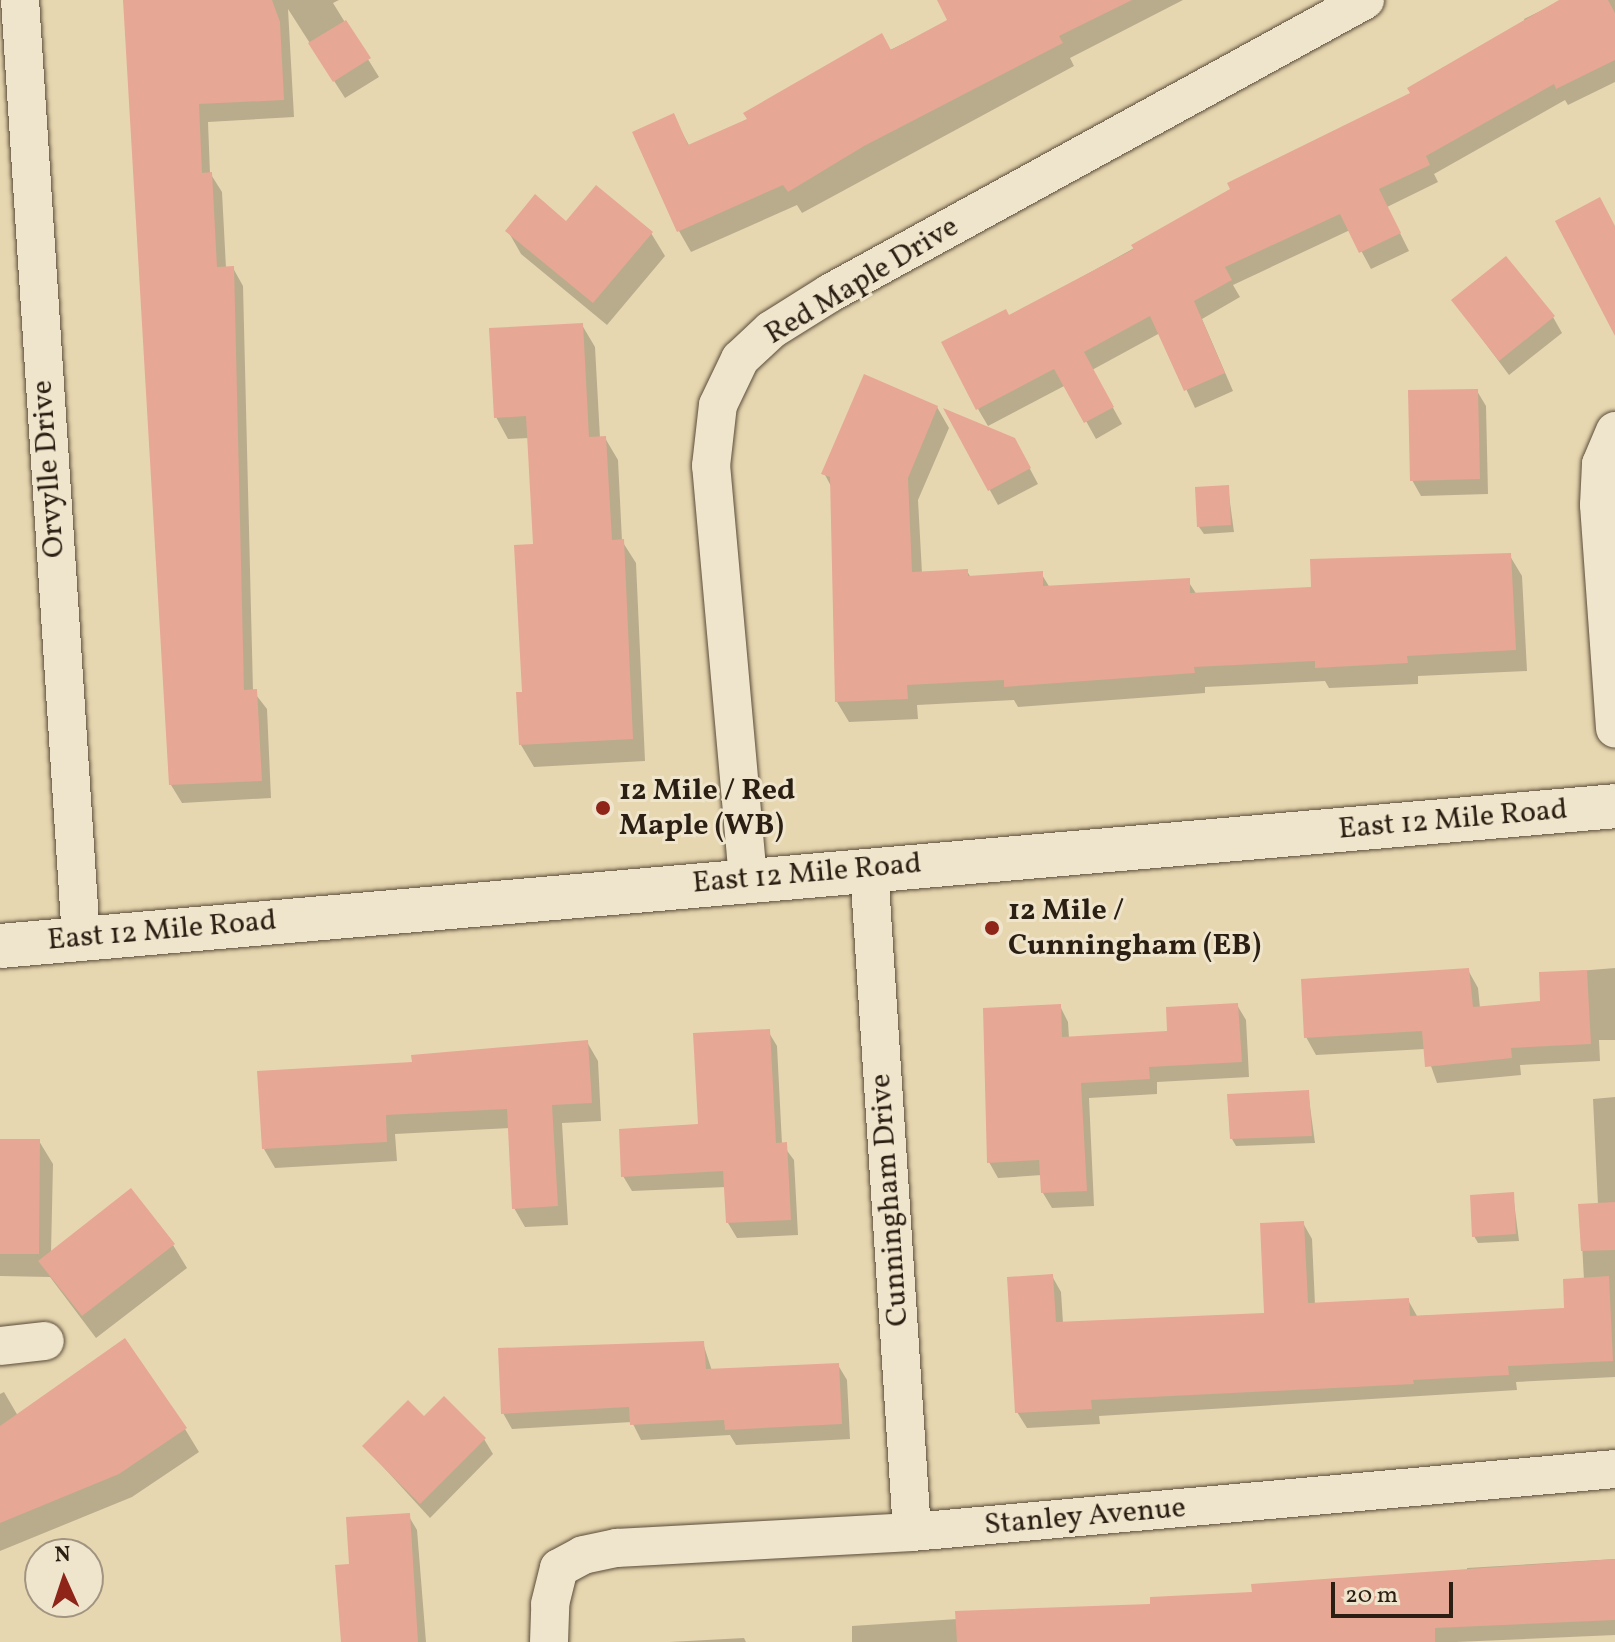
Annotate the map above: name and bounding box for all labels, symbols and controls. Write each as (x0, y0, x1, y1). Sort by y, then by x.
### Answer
street label: Red Maple Drive (759, 209, 965, 353)
street label: Orvylle Drive (25, 379, 73, 559)
place label: 12 Mile / Red Maple (WB) (619, 773, 795, 844)
street label: East 12 Mile Road (1337, 792, 1569, 848)
marker: 12 Mile / Red Maple (WB) (594, 799, 612, 817)
street label: East 12 Mile Road (691, 846, 923, 902)
place label: 12 Mile / Cunningham (EB) (1008, 893, 1261, 964)
street label: East 12 Mile Road (46, 903, 278, 959)
marker: 12 Mile / Cunningham (EB) (983, 919, 1001, 937)
street label: Cunningham Drive (863, 1072, 917, 1328)
street label: Stanley Avenue (982, 1490, 1188, 1544)
north arrow (24, 1538, 104, 1618)
text: N (54, 1540, 72, 1571)
scale bar (1335, 1566, 1457, 1616)
text: 20 m (1345, 1579, 1398, 1613)

